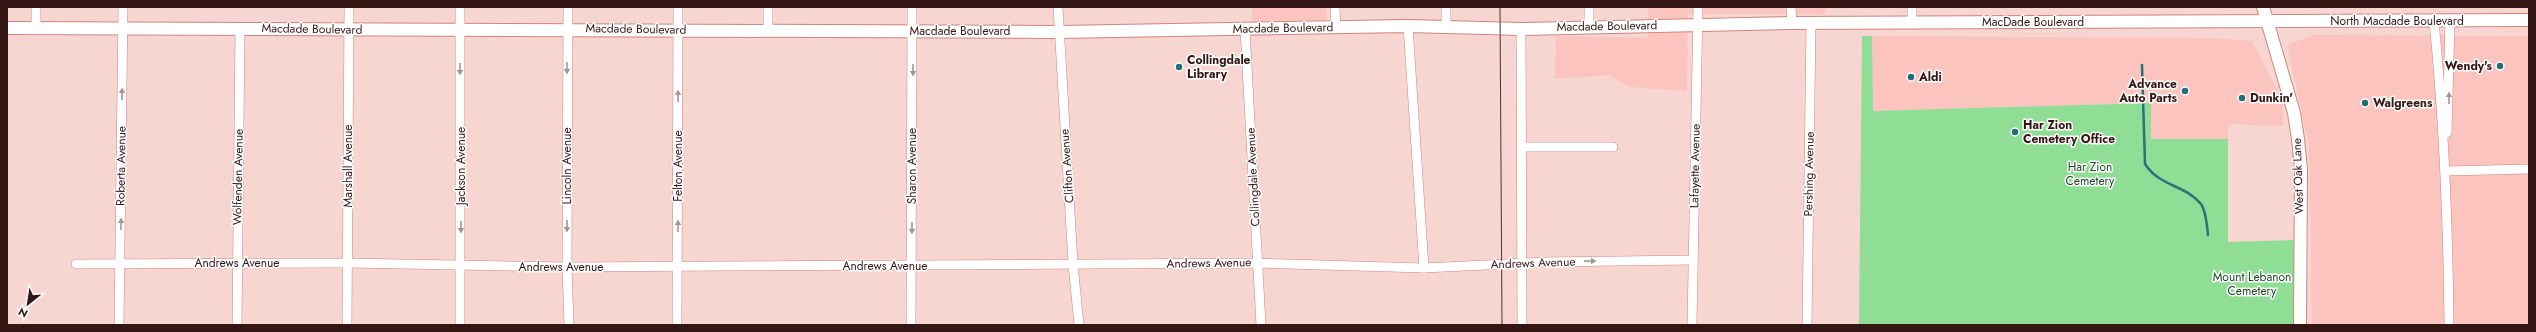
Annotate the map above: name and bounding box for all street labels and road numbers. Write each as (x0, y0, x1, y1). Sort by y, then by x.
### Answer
street label: North Macdade Boulevard (2330, 12, 2464, 30)
street label: MacDade Boulevard (1982, 13, 2084, 31)
street label: Macdade Boulevard (1556, 16, 1658, 36)
street label: Macdade Boulevard (1232, 18, 1334, 38)
street label: Macdade Boulevard (261, 19, 363, 39)
street label: Macdade Boulevard (585, 19, 687, 39)
street label: Macdade Boulevard (910, 22, 1010, 40)
street label: Marshall Avenue (339, 124, 357, 208)
street label: Lafayette Avenue (1685, 124, 1705, 208)
street label: Roberta Avenue (111, 126, 131, 206)
street label: Jackson Avenue (452, 127, 470, 207)
street label: Lincoln Avenue (558, 127, 576, 205)
street label: Collingdale Avenue (1241, 127, 1265, 227)
street label: Sharon Avenue (903, 128, 921, 204)
street label: Clifton Avenue (1055, 128, 1079, 204)
street label: Wolfenden Avenue (228, 129, 248, 225)
street label: Felton Avenue (669, 130, 687, 202)
street label: Pershing Avenue (1799, 131, 1819, 217)
street label: West Oak Lane (2288, 138, 2308, 214)
street label: Andrews Avenue (1166, 253, 1252, 273)
street label: Andrews Avenue (1490, 253, 1576, 273)
street label: Andrews Avenue (195, 254, 279, 272)
street label: Andrews Avenue (843, 257, 927, 275)
street label: Andrews Avenue (519, 258, 603, 276)

